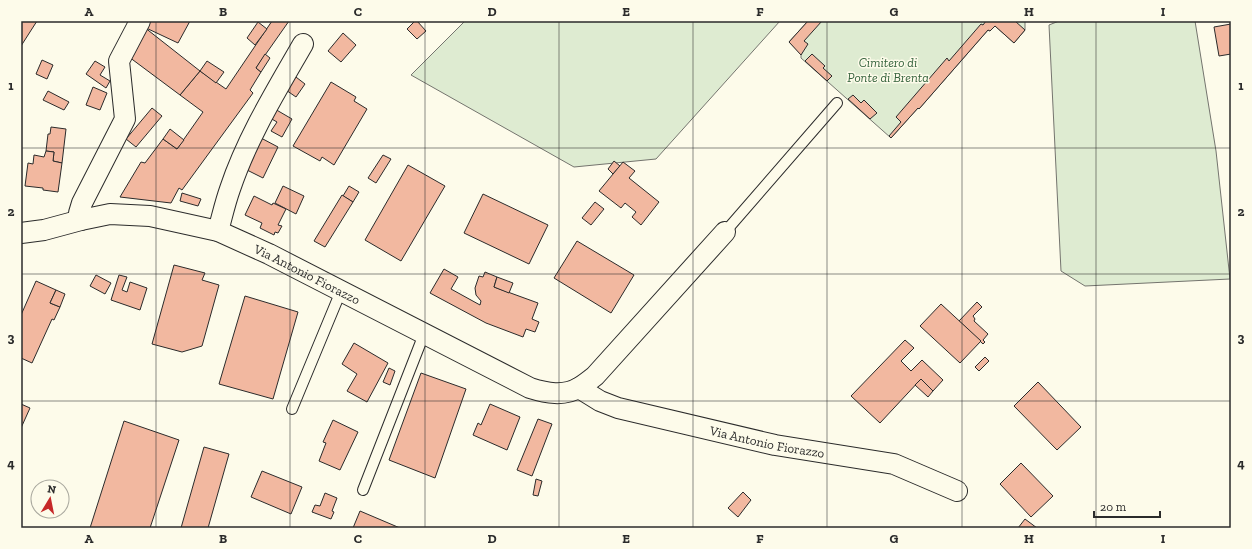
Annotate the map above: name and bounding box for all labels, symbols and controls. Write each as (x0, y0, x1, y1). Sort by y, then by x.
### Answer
text: A (85, 4, 94, 19)
text: B (219, 4, 227, 19)
text: C (354, 4, 362, 19)
text: D (487, 4, 497, 19)
text: E (622, 4, 630, 19)
text: F (756, 4, 764, 19)
text: G (890, 4, 899, 19)
text: H (1024, 4, 1034, 19)
text: I (1161, 4, 1166, 19)
park label: Cimitero di Ponte di Brenta (847, 55, 929, 85)
text: 1 (8, 78, 14, 93)
text: 1 (1238, 78, 1244, 93)
text: 2 (8, 204, 15, 219)
text: 2 (1238, 204, 1245, 219)
street label: Via Antonio Fiorazzo (251, 241, 363, 307)
text: 3 (8, 330, 15, 345)
text: 3 (1238, 330, 1245, 345)
street label: Via Antonio Fiorazzo (707, 422, 826, 460)
text: 4 (7, 456, 15, 471)
text: 4 (1237, 456, 1245, 471)
north arrow (30, 479, 70, 519)
text: N (46, 483, 58, 497)
scale bar (1094, 493, 1160, 519)
text: 20 m (1100, 500, 1127, 514)
text: A (85, 531, 94, 546)
text: B (219, 531, 227, 546)
text: C (354, 531, 362, 546)
text: D (487, 531, 497, 546)
text: E (622, 531, 630, 546)
text: F (756, 531, 764, 546)
text: G (890, 531, 899, 546)
text: H (1024, 531, 1034, 546)
text: I (1161, 531, 1166, 546)

